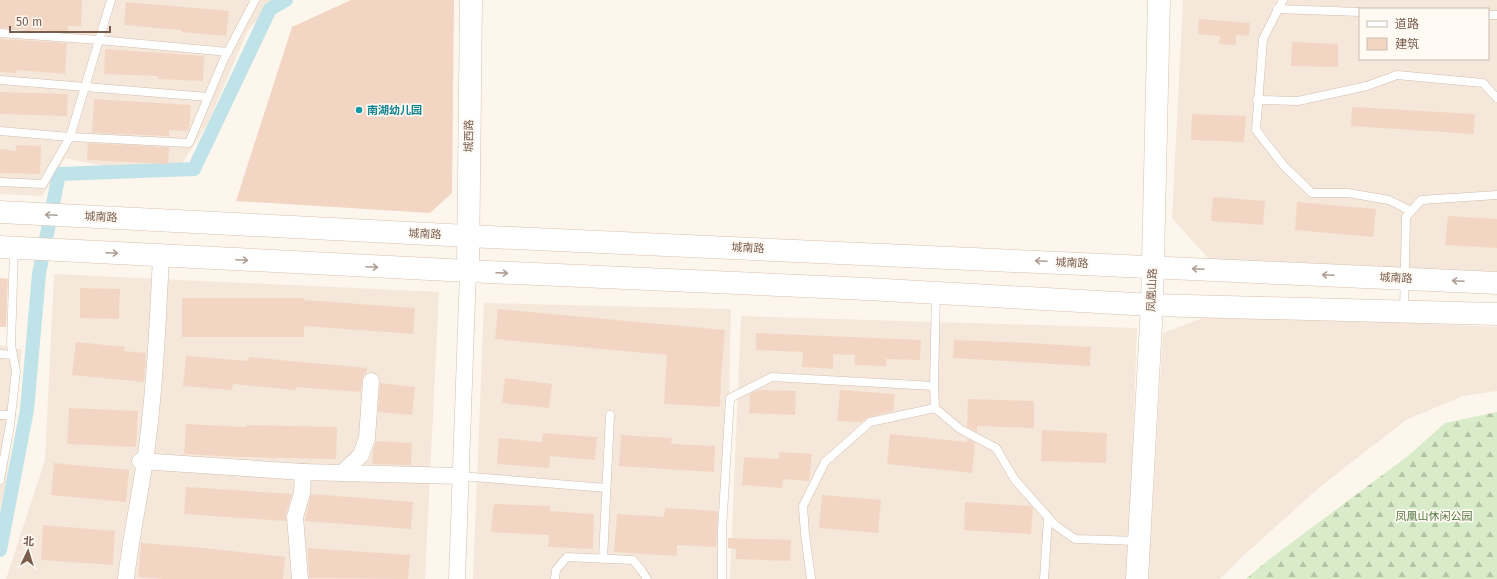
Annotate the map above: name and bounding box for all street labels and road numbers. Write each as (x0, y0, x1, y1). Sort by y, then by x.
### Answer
street label: 城西路 (462, 119, 476, 153)
street label: 城南路 (84, 210, 118, 224)
street label: 城南路 (408, 227, 442, 241)
street label: 城南路 (731, 241, 765, 255)
street label: 城南路 (1055, 256, 1089, 270)
street label: 凤凰山路 (1145, 268, 1159, 312)
street label: 城南路 (1379, 271, 1413, 285)

